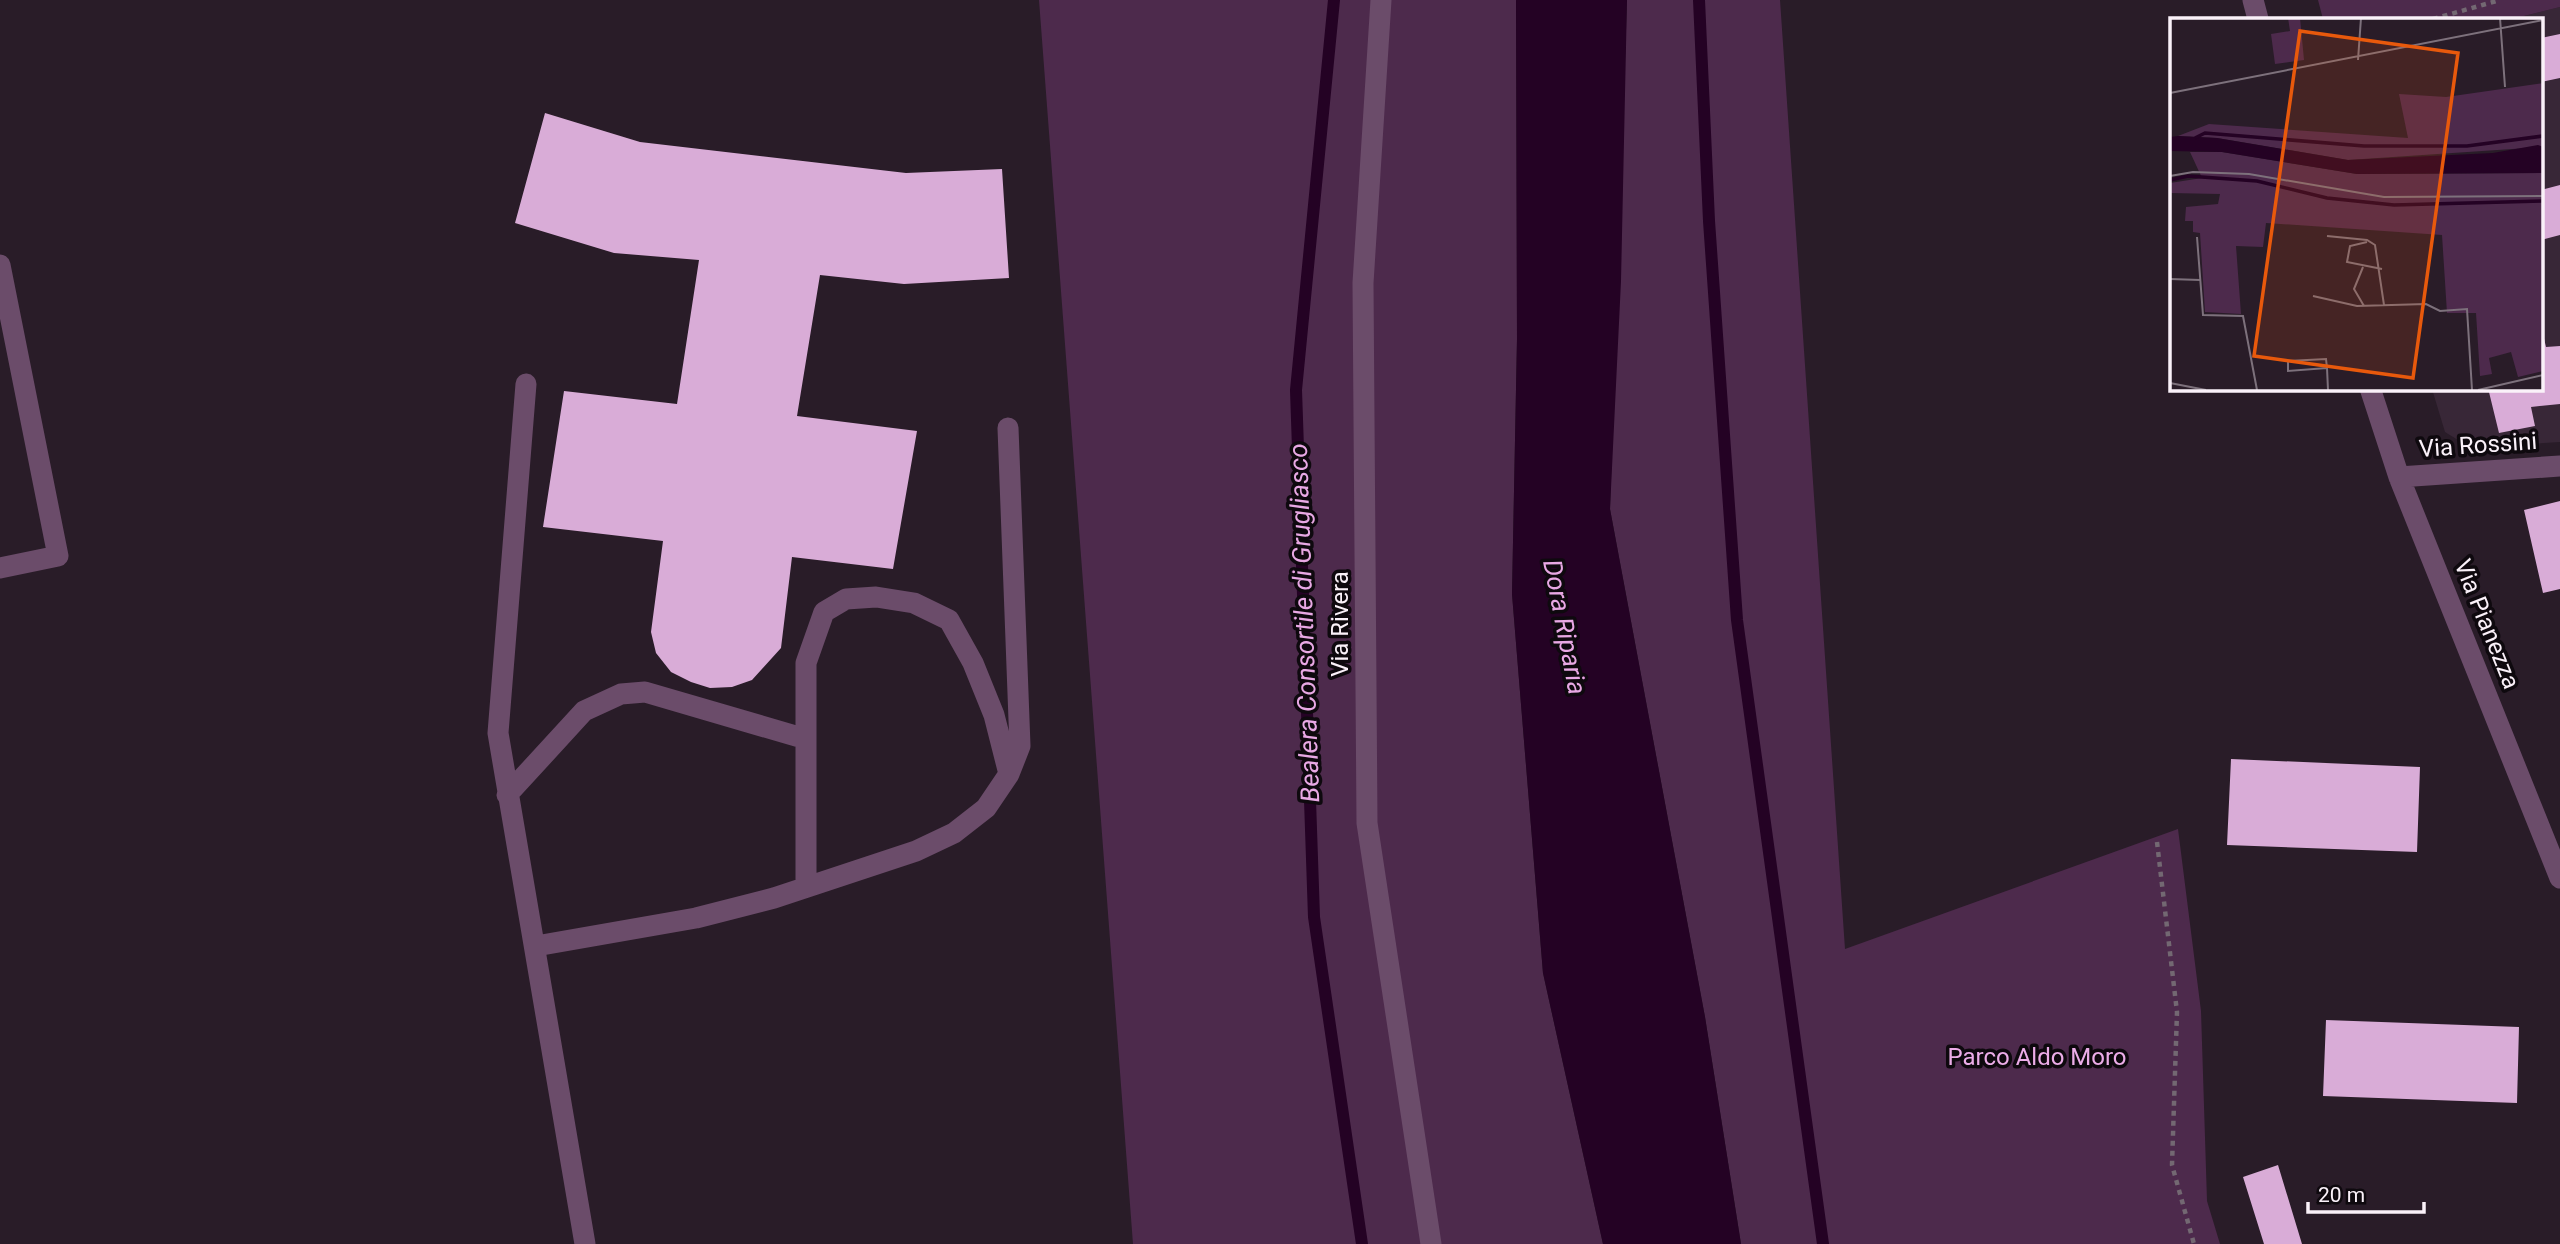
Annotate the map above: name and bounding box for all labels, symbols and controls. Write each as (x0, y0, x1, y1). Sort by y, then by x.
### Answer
inset map (2170, 18, 2542, 390)
street label: Via Rossini (2418, 427, 2538, 463)
water label: Bealera Consortile di Grugliasco (1283, 443, 1325, 803)
street label: Via Pianezza (2448, 555, 2526, 693)
water label: Dora Riparia (1537, 557, 1593, 697)
street label: Via Rivera (1326, 571, 1354, 677)
park label: Parco Aldo Moro (1947, 1043, 2127, 1071)
scale bar (2308, 1170, 2424, 1214)
text: 20 m (2318, 1183, 2365, 1207)

